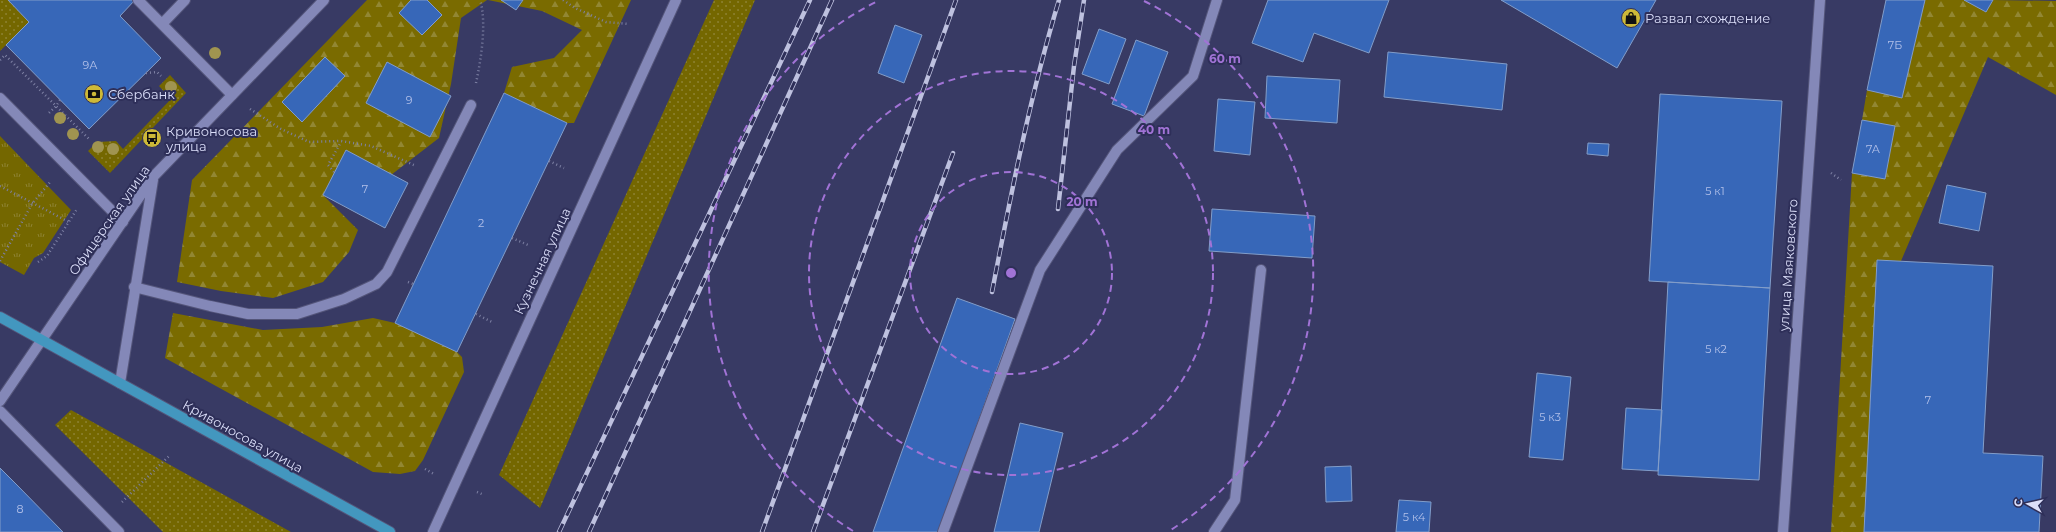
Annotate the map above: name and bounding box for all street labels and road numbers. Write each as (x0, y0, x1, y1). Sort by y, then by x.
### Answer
street label: Офицерская улица (65, 162, 153, 278)
street label: улица Маяковского (1775, 198, 1801, 333)
street label: Кузнечная улица (510, 205, 574, 317)
street label: Кривоносова улица (180, 396, 306, 476)

